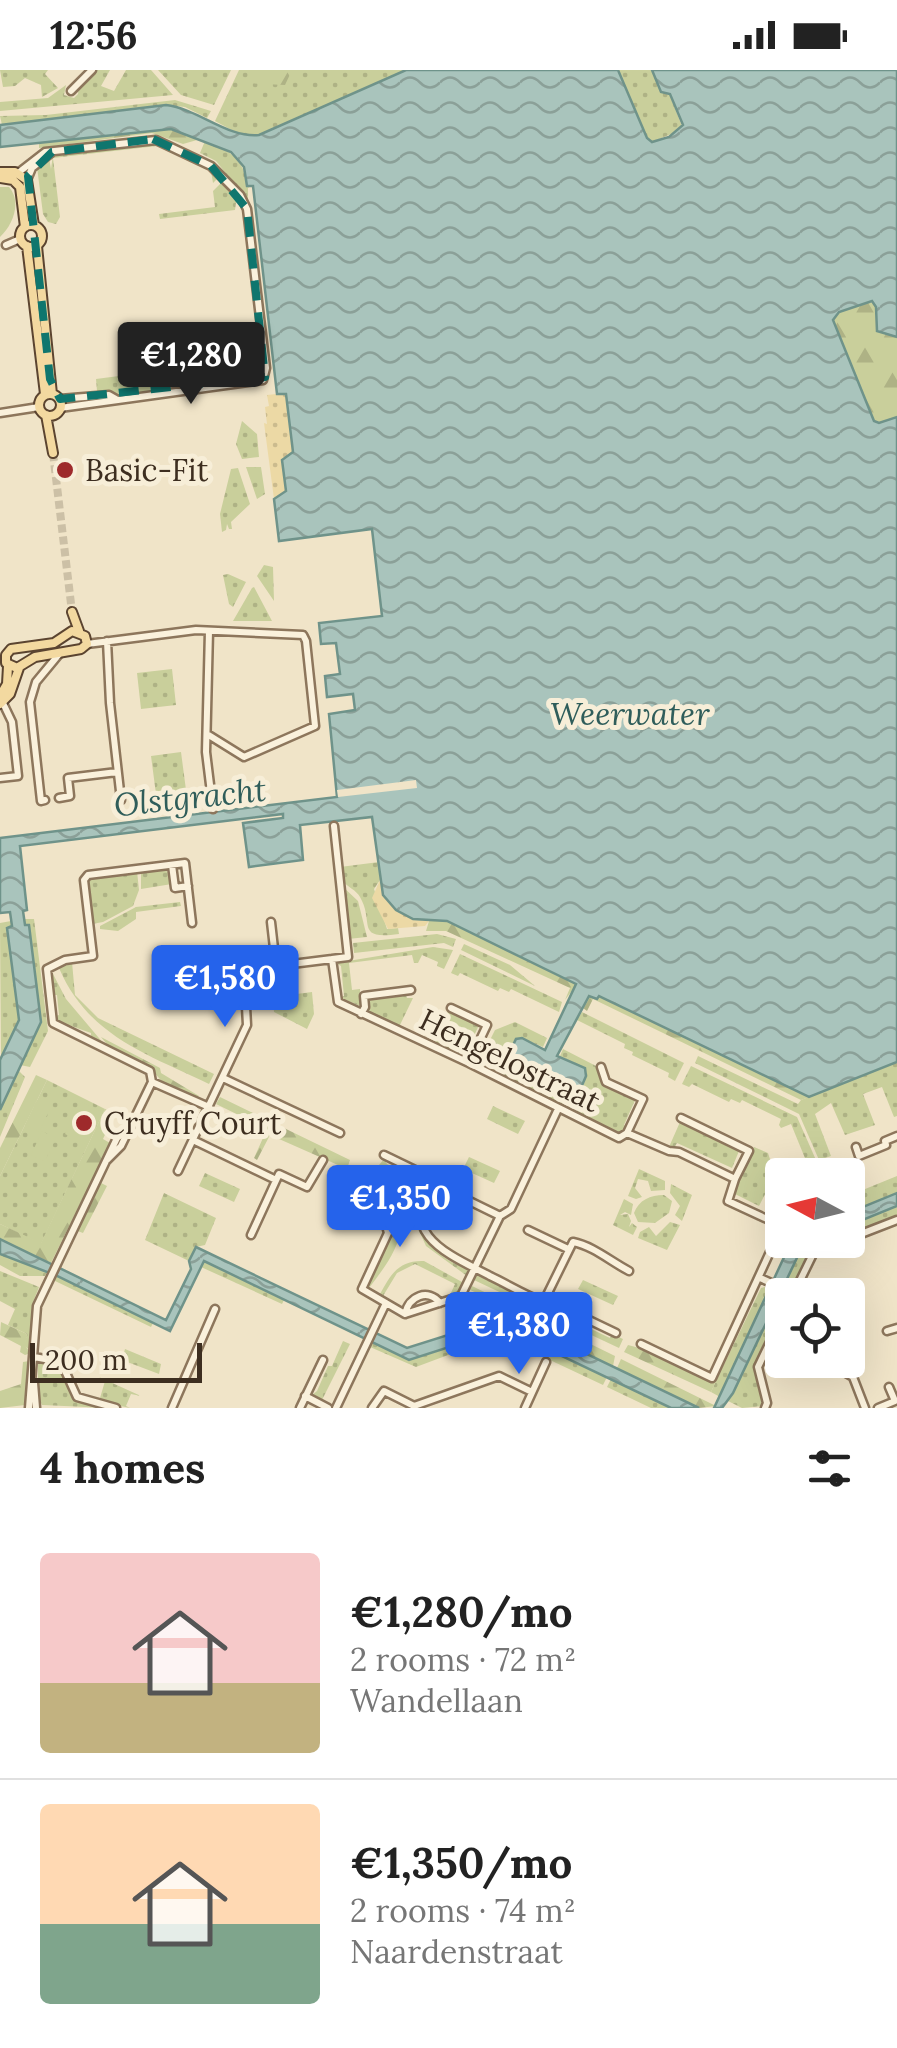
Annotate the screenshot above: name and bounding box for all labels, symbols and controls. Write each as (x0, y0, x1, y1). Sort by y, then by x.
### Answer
text: 12:56 (50, 11, 138, 59)
pin: €1,280 (110, 322, 272, 407)
text: €1,280 (140, 334, 242, 375)
place label: Basic-Fit (85, 451, 209, 489)
marker: Basic-Fit (54, 459, 76, 481)
water label: Weerwater (550, 693, 710, 734)
water label: Olstgracht (112, 769, 268, 825)
pin: €1,580 (144, 945, 306, 1030)
text: €1,580 (174, 957, 276, 998)
street label: Hengelostraat (413, 1000, 607, 1121)
place label: Cruyff Court (104, 1104, 282, 1143)
marker: Cruyff Court (73, 1112, 95, 1134)
north arrow (765, 1158, 865, 1258)
map controls (765, 1158, 865, 1378)
pin: €1,350 (319, 1165, 481, 1250)
text: €1,350 (349, 1177, 451, 1218)
button: locate (765, 1278, 865, 1378)
pin: €1,380 (438, 1292, 600, 1377)
text: €1,380 (467, 1304, 571, 1345)
scale bar (30, 1338, 202, 1382)
text: 200 m (45, 1342, 127, 1378)
text: 4 homes (40, 1441, 205, 1495)
icon: filters (802, 1441, 857, 1496)
text: €1,280/mo (350, 1585, 572, 1639)
icon: home (120, 1593, 240, 1713)
text: 2 rooms · 72 m² (350, 1639, 576, 1680)
text: Wandellaan (350, 1680, 523, 1721)
text: €1,350/mo (350, 1836, 572, 1890)
icon: home (120, 1844, 240, 1964)
text: 2 rooms · 74 m² (350, 1890, 576, 1931)
text: Naardenstraat (350, 1931, 563, 1972)

